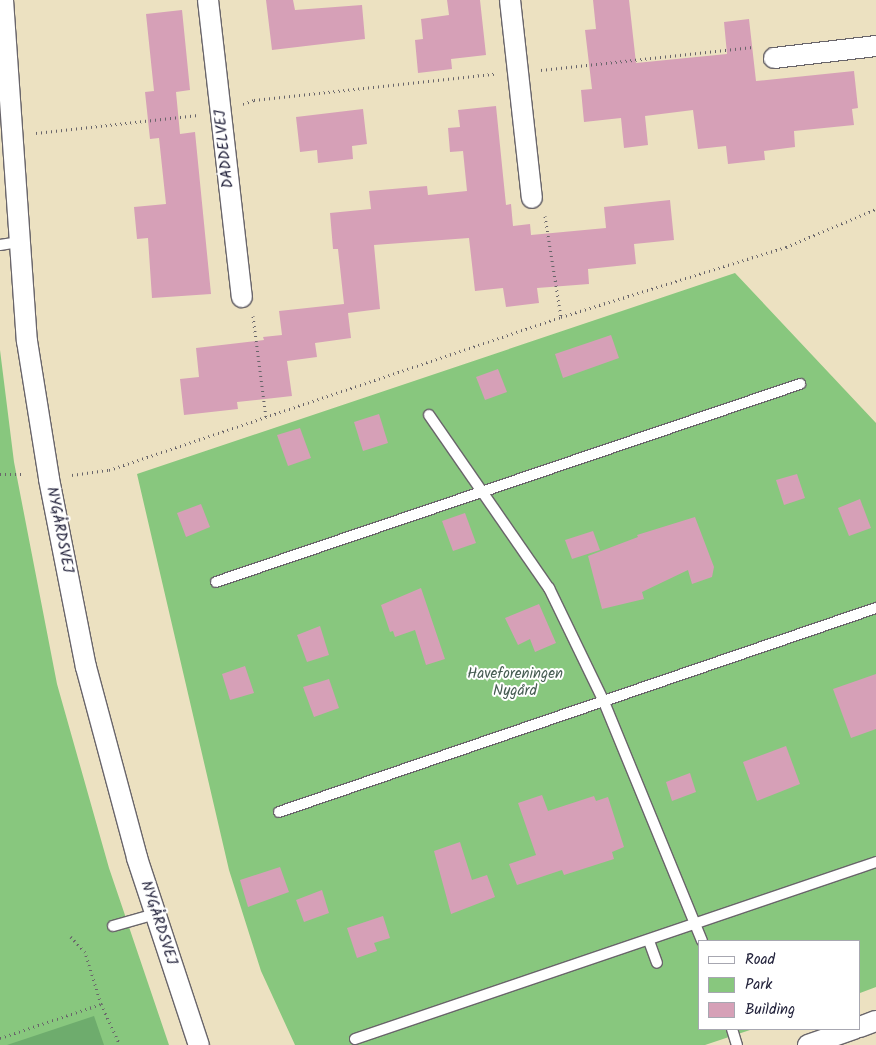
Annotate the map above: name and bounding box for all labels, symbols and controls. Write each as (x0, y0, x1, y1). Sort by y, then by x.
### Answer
street label: DADDELVEJ (212, 109, 238, 189)
street label: NYGÅRDSVEJ (42, 485, 76, 575)
park label: Haveforeningen Nygård (467, 665, 563, 700)
street label: NYGÅRDSVEJ (136, 879, 180, 967)
legend (698, 940, 861, 1030)
text: Road (745, 948, 775, 972)
text: Park (745, 973, 772, 997)
text: Building (745, 998, 795, 1022)

